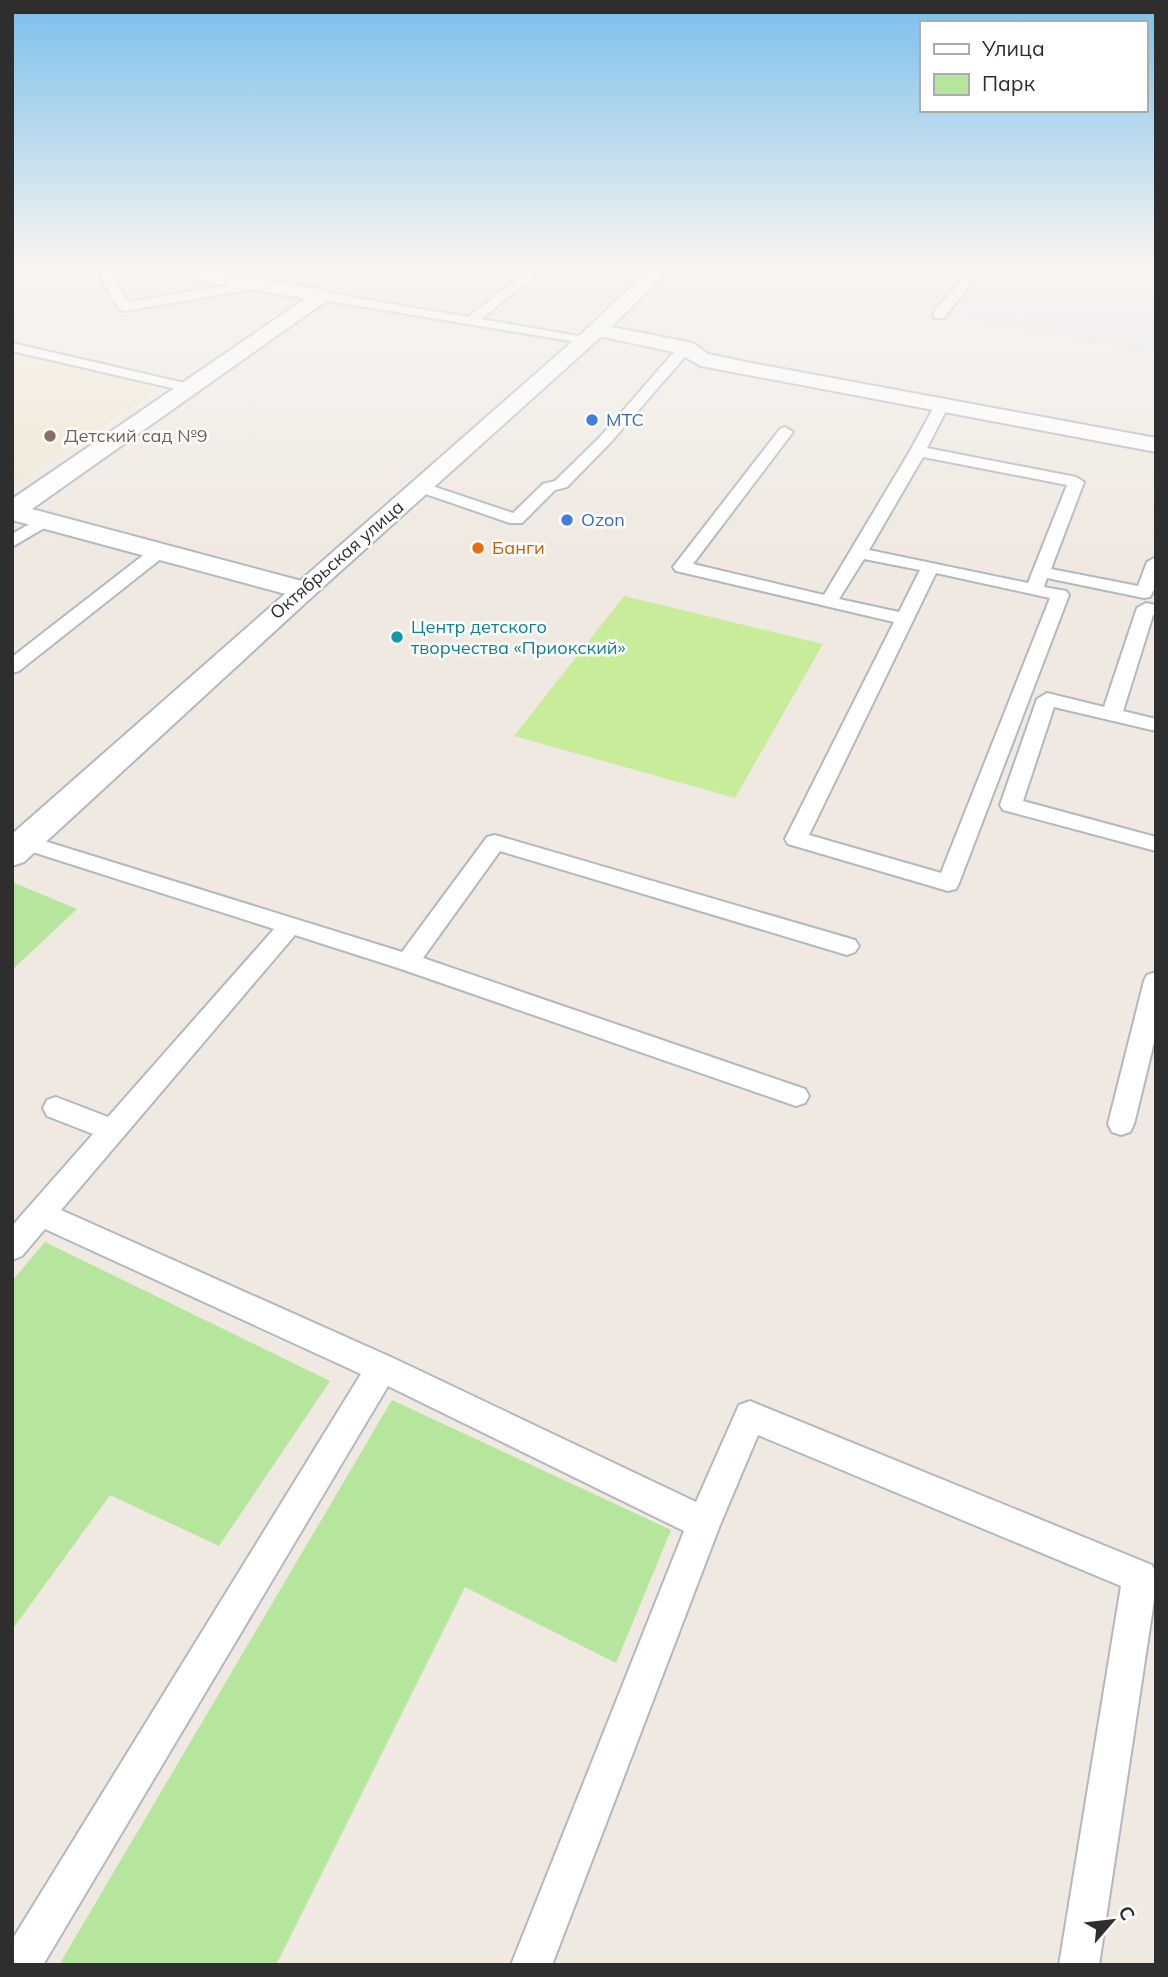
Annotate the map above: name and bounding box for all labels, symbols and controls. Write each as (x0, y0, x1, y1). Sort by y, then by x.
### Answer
legend (920, 21, 1147, 112)
text: Улица (981, 35, 1045, 61)
text: Парк (982, 70, 1036, 96)
place label: МТС (606, 408, 644, 431)
marker: МТС (584, 412, 600, 428)
place label: Детский сад №9 (64, 424, 208, 447)
marker: Детский сад №9 (42, 428, 58, 444)
street label: Октябрьская улица (265, 495, 408, 624)
place label: Ozon (581, 508, 625, 531)
marker: Ozon (559, 512, 575, 528)
place label: Банги (492, 536, 545, 559)
marker: Банги (470, 540, 486, 556)
place label: Центр детского творчества «Приокский» (411, 615, 626, 659)
marker: Центр детского творчества «Приокский» (389, 629, 405, 645)
north arrow (1077, 1886, 1147, 1956)
text: С (1113, 1902, 1141, 1924)

